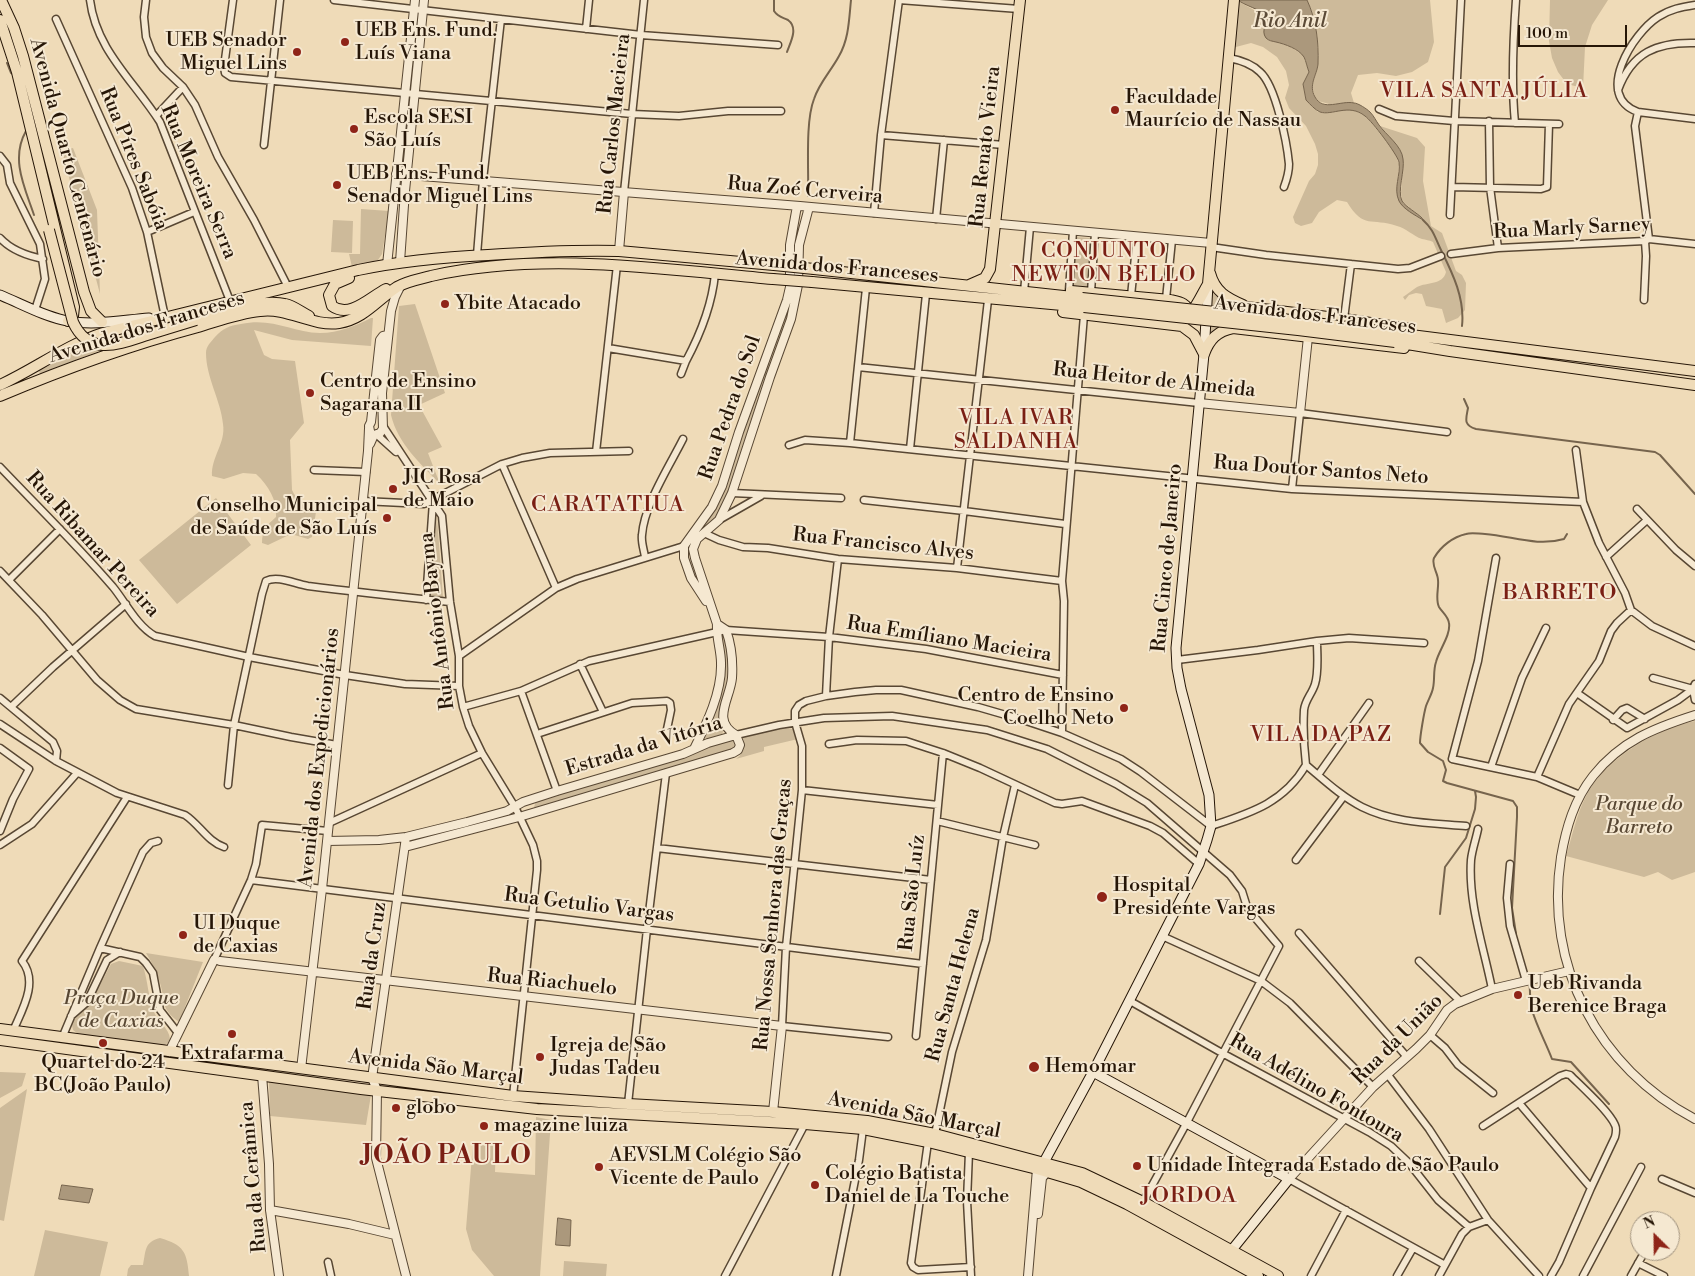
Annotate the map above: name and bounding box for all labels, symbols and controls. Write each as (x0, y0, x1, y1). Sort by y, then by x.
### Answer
water label: Rio Anil (1253, 9, 1327, 35)
scale bar (1520, 15, 1629, 47)
place label: UEB Ens. Fund. Luís Viana (355, 19, 497, 66)
text: 100 m (1526, 24, 1568, 43)
place label: UEB Senador Miguel Lins (165, 29, 287, 76)
street label: Rua Carlos Macieira (594, 32, 636, 216)
street label: Avenida Quarto Centenário (23, 36, 111, 280)
marker: UEB Ens. Fund. Luís Viana (339, 36, 351, 48)
marker: UEB Senador Miguel Lins (291, 46, 303, 58)
street label: Rua Renato Vieira (966, 65, 1006, 229)
district label: VILA SANTA JÚLIA (1378, 79, 1590, 105)
street label: Rua Píres Sabóia (93, 84, 173, 234)
place label: Faculdade Maurício de Nassau (1125, 86, 1301, 133)
street label: Rua Moreira Serra (155, 101, 241, 263)
marker: Faculdade Maurício de Nassau (1109, 104, 1121, 116)
place label: Escola SESI São Luís (364, 106, 473, 153)
marker: Escola SESI São Luís (348, 123, 360, 135)
place label: UEB Ens. Fund. Senador Miguel Lins (347, 162, 533, 209)
street label: Rua Zoé Cerveira (726, 172, 884, 210)
marker: UEB Ens. Fund. Senador Miguel Lins (331, 179, 343, 191)
street label: Rua Marly Sarney (1493, 213, 1651, 245)
district label: CONJUNTO NEWTON BELLO (1010, 239, 1198, 289)
street label: Avenida dos Franceses (735, 247, 939, 289)
street label: Avenida dos Franceses (46, 287, 248, 369)
place label: Ybite Atacado (455, 292, 581, 316)
street label: Avenida dos Franceses (1213, 292, 1417, 340)
marker: Ybite Atacado (439, 298, 451, 310)
street label: Rua Pedra do Sol (695, 332, 767, 484)
street label: Rua Heitor de Almeida (1051, 358, 1257, 404)
place label: Centro de Ensino Sagarana II (320, 370, 476, 417)
marker: Centro de Ensino Sagarana II (304, 387, 316, 399)
district label: VILA IVAR SALDANHA (953, 406, 1079, 456)
street label: Rua Doutor Santos Neto (1213, 452, 1429, 490)
street label: Rua Cinco de Janeiro (1148, 463, 1188, 653)
place label: JIC Rosa de Maio (403, 466, 481, 513)
street label: Rua Ribamar Pereira (20, 467, 164, 623)
marker: JIC Rosa de Maio (387, 483, 399, 495)
district label: CARATATIUA (530, 493, 686, 519)
place label: Conselho Municipal de Saúde de São Luís (190, 494, 377, 541)
marker: Conselho Municipal de Saúde de São Luís (381, 512, 393, 524)
street label: Rua Francisco Alves (791, 524, 975, 566)
street label: Rua Antônio Bayma (415, 531, 461, 711)
district label: BARRETO (1502, 581, 1618, 607)
street label: Rua Emíliano Macieira (845, 612, 1053, 668)
street label: Avenida dos Expedicionários (294, 627, 346, 889)
place label: Centro de Ensino Coelho Neto (958, 684, 1114, 731)
marker: Centro de Ensino Coelho Neto (1118, 702, 1130, 714)
street label: Estrada da Vitória (563, 712, 725, 782)
district label: VILA DA PAZ (1249, 723, 1393, 749)
street label: Rua Nossa Senhora das Graças (750, 778, 798, 1052)
park label: Parque do Barreto (1595, 793, 1683, 840)
street label: Rua São Luíz (895, 833, 931, 953)
place label: Hospital Presidente Vargas (1113, 874, 1276, 921)
street label: Rua Getulio Vargas (503, 884, 675, 928)
marker: Hospital Presidente Vargas (1095, 890, 1109, 904)
street label: Rua da Cruz (354, 900, 392, 1012)
street label: Rua Santa Helena (922, 905, 986, 1065)
place label: UI Duque de Caxias (193, 912, 280, 959)
marker: UI Duque de Caxias (177, 929, 189, 941)
street label: Rua Riachuelo (486, 964, 618, 1002)
place label: Ueb Rivanda Berenice Braga (1528, 972, 1667, 1019)
park label: Praça Duque de Caxias (64, 987, 178, 1034)
street label: Rua da União (1347, 989, 1449, 1091)
marker: Ueb Rivanda Berenice Braga (1512, 989, 1524, 1001)
marker: Extrafarma (226, 1028, 238, 1040)
street label: Rua Adélino Fontoura (1225, 1029, 1407, 1149)
place label: Igreja de São Judas Tadeu (550, 1034, 666, 1081)
marker: Quartel do 24 BC(João Paulo) (97, 1037, 109, 1049)
place label: Extrafarma (180, 1042, 284, 1066)
street label: Avenida São Marçal (347, 1045, 525, 1091)
place label: Quartel do 24 BC(João Paulo) (35, 1051, 171, 1098)
marker: Igreja de São Judas Tadeu (534, 1051, 546, 1063)
place label: Hemomar (1045, 1055, 1136, 1079)
marker: Hemomar (1027, 1060, 1041, 1074)
street label: Avenida São Marçal (825, 1087, 1003, 1145)
place label: globo (406, 1096, 456, 1120)
street label: Rua da Cerâmica (235, 1100, 273, 1254)
marker: globo (390, 1102, 402, 1114)
place label: magazine luiza (494, 1114, 628, 1138)
marker: magazine luiza (478, 1120, 490, 1132)
district label: JOÃO PAULO (361, 1142, 533, 1172)
place label: AEVSLM Colégio São Vicente de Paulo (609, 1144, 801, 1191)
place label: Unidade Integrada Estado de São Paulo (1147, 1154, 1499, 1178)
marker: Unidade Integrada Estado de São Paulo (1131, 1160, 1143, 1172)
marker: AEVSLM Colégio São Vicente de Paulo (593, 1161, 605, 1173)
place label: Colégio Batista Daniel de La Touche (825, 1162, 1009, 1209)
marker: Colégio Batista Daniel de La Touche (809, 1179, 821, 1191)
district label: JORDOA (1140, 1184, 1238, 1210)
north arrow (1630, 1211, 1680, 1261)
text: N (1641, 1213, 1658, 1234)

